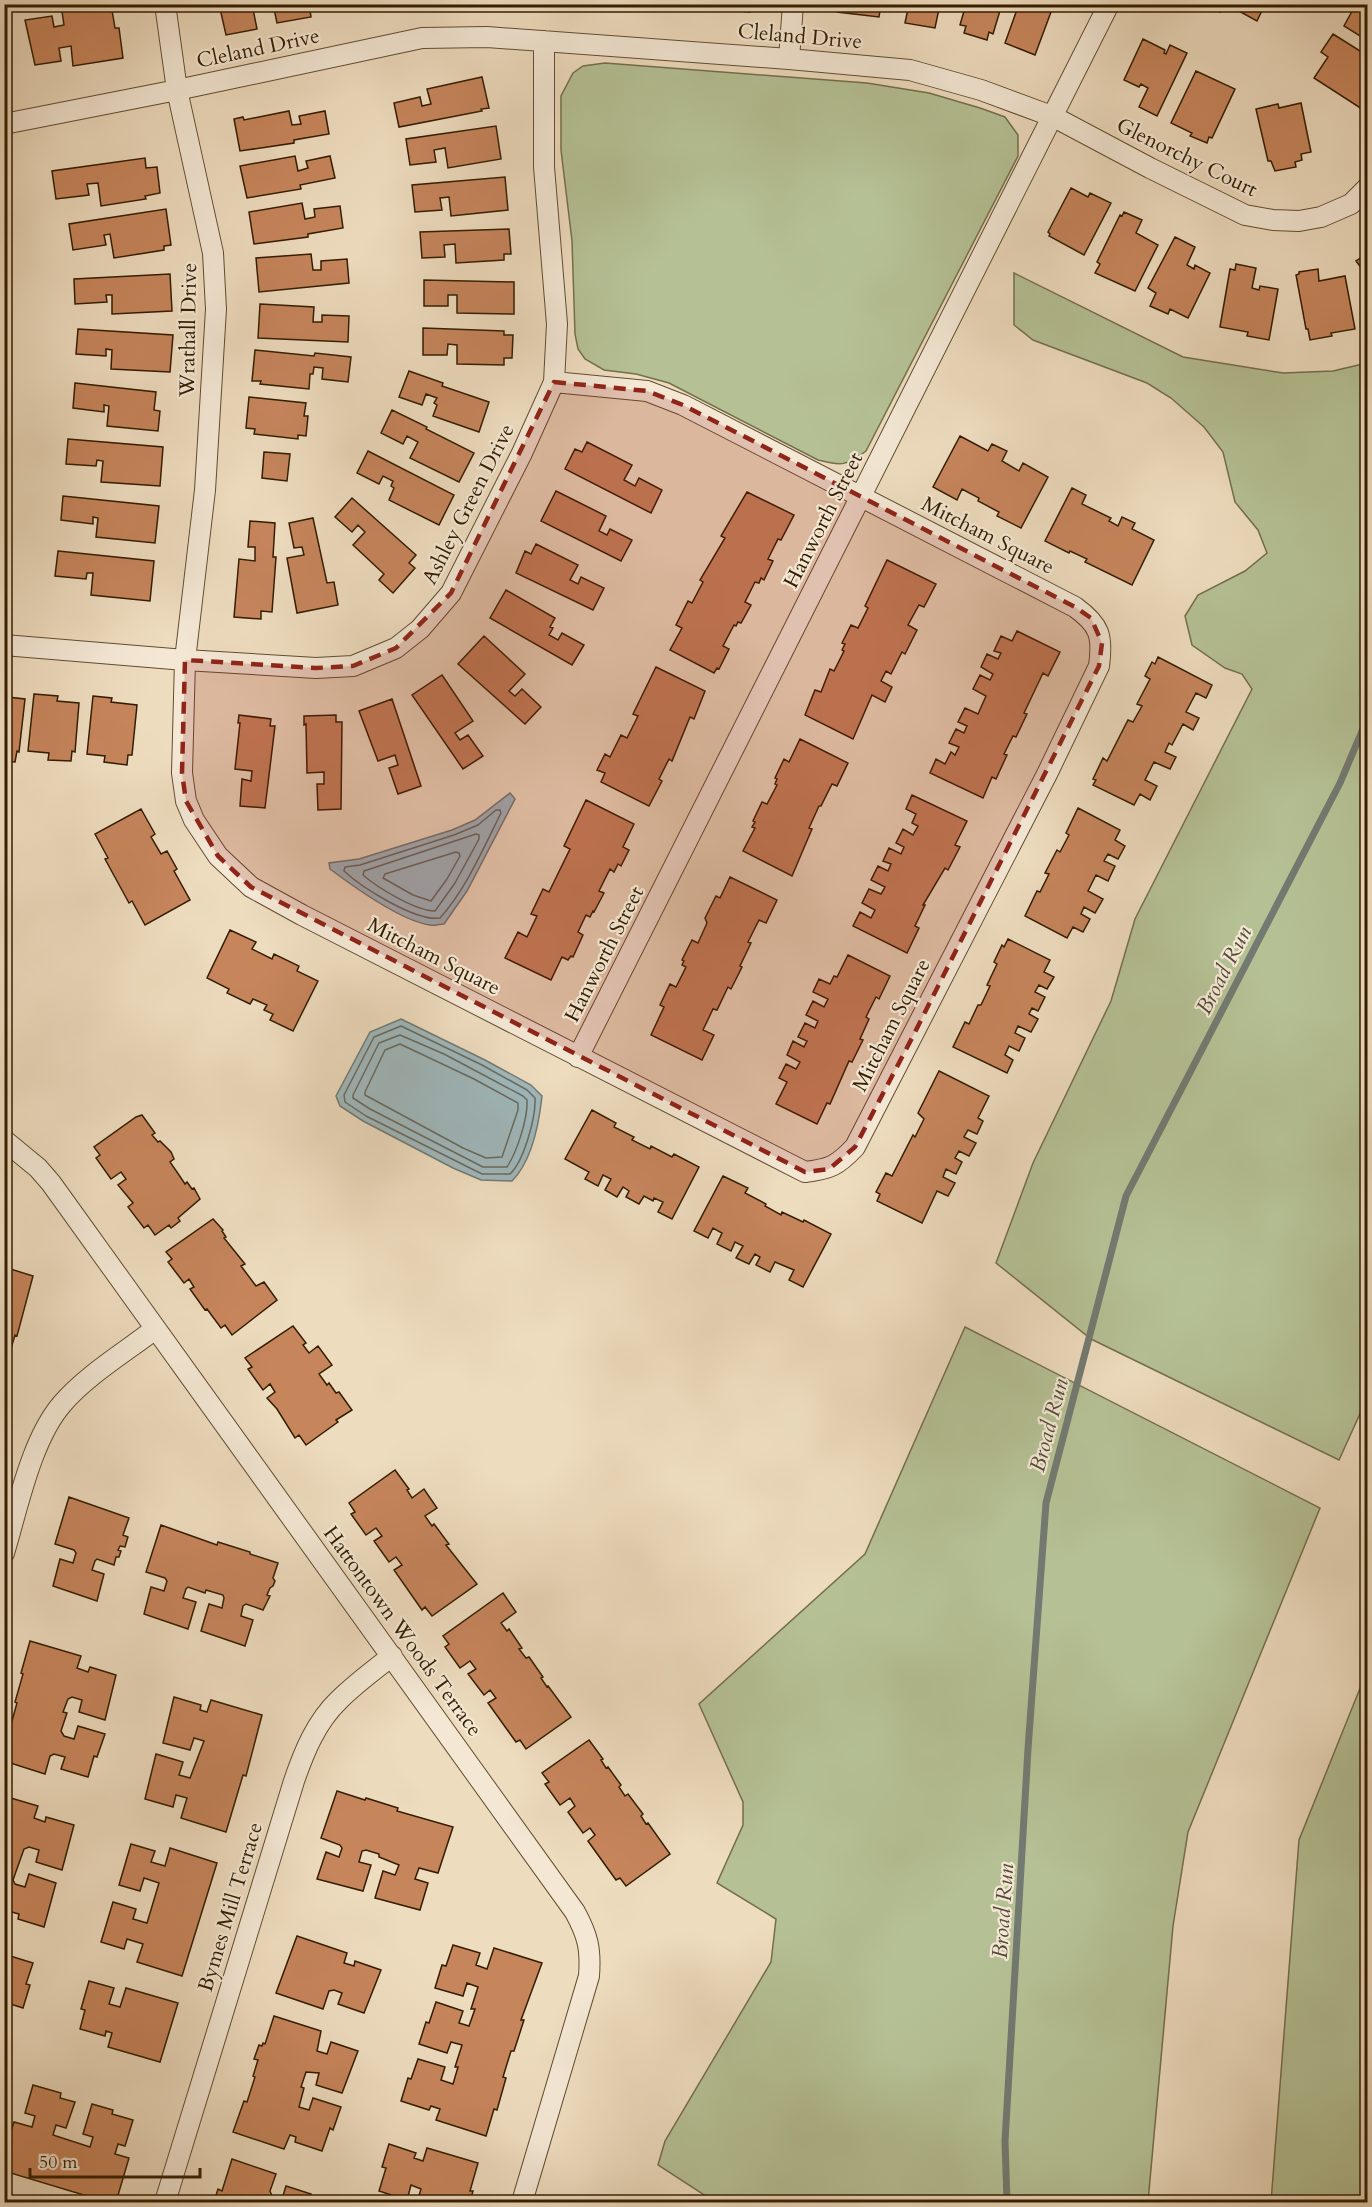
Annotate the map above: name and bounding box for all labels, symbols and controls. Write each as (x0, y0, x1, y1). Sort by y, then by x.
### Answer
street label: Cleland Drive (736, 17, 863, 56)
street label: Cleland Drive (194, 21, 322, 76)
street label: Glenorchy Court (1111, 111, 1262, 204)
street label: Wrathall Drive (173, 263, 204, 398)
street label: Ashley Green Drive (415, 419, 522, 590)
street label: Hanworth Street (777, 447, 870, 593)
street label: Mitcham Square (916, 490, 1059, 581)
street label: Hanworth Street (558, 881, 651, 1027)
street label: Mitcham Square (362, 911, 505, 1002)
water label: Broad Run (1189, 921, 1259, 1020)
street label: Mitcham Square (846, 954, 937, 1097)
water label: Broad Run (1022, 1375, 1076, 1475)
street label: Hattontown Woods Terrace (316, 1520, 489, 1742)
street label: Bymes Mill Terrace (191, 1819, 270, 1995)
water label: Broad Run (985, 1862, 1021, 1960)
scale bar (30, 2141, 200, 2179)
text: 50 m (39, 2150, 78, 2175)

